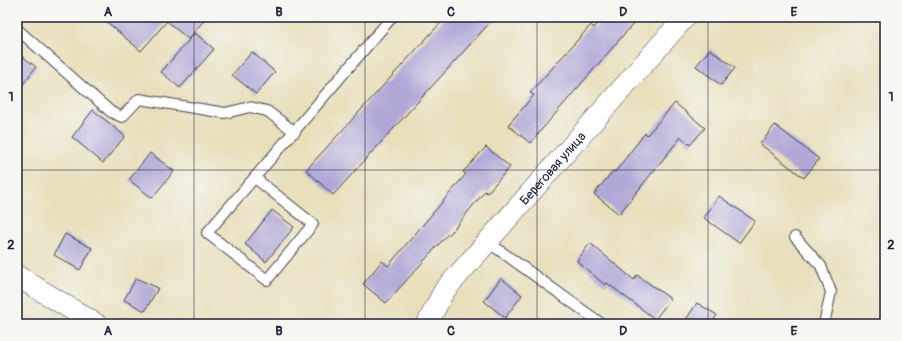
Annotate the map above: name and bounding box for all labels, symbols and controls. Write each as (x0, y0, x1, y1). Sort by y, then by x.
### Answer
text: A (104, 4, 113, 20)
text: B (275, 4, 283, 20)
text: C (447, 4, 455, 20)
text: D (619, 4, 627, 20)
text: E (791, 4, 798, 20)
text: 1 (8, 89, 14, 105)
text: 1 (888, 89, 894, 105)
street label: Береговая улица (517, 129, 589, 208)
text: 2 (7, 237, 15, 253)
text: 2 (887, 237, 895, 253)
text: A (104, 323, 113, 339)
text: B (275, 323, 283, 339)
text: C (447, 323, 455, 339)
text: D (619, 323, 627, 339)
text: E (791, 323, 798, 339)

